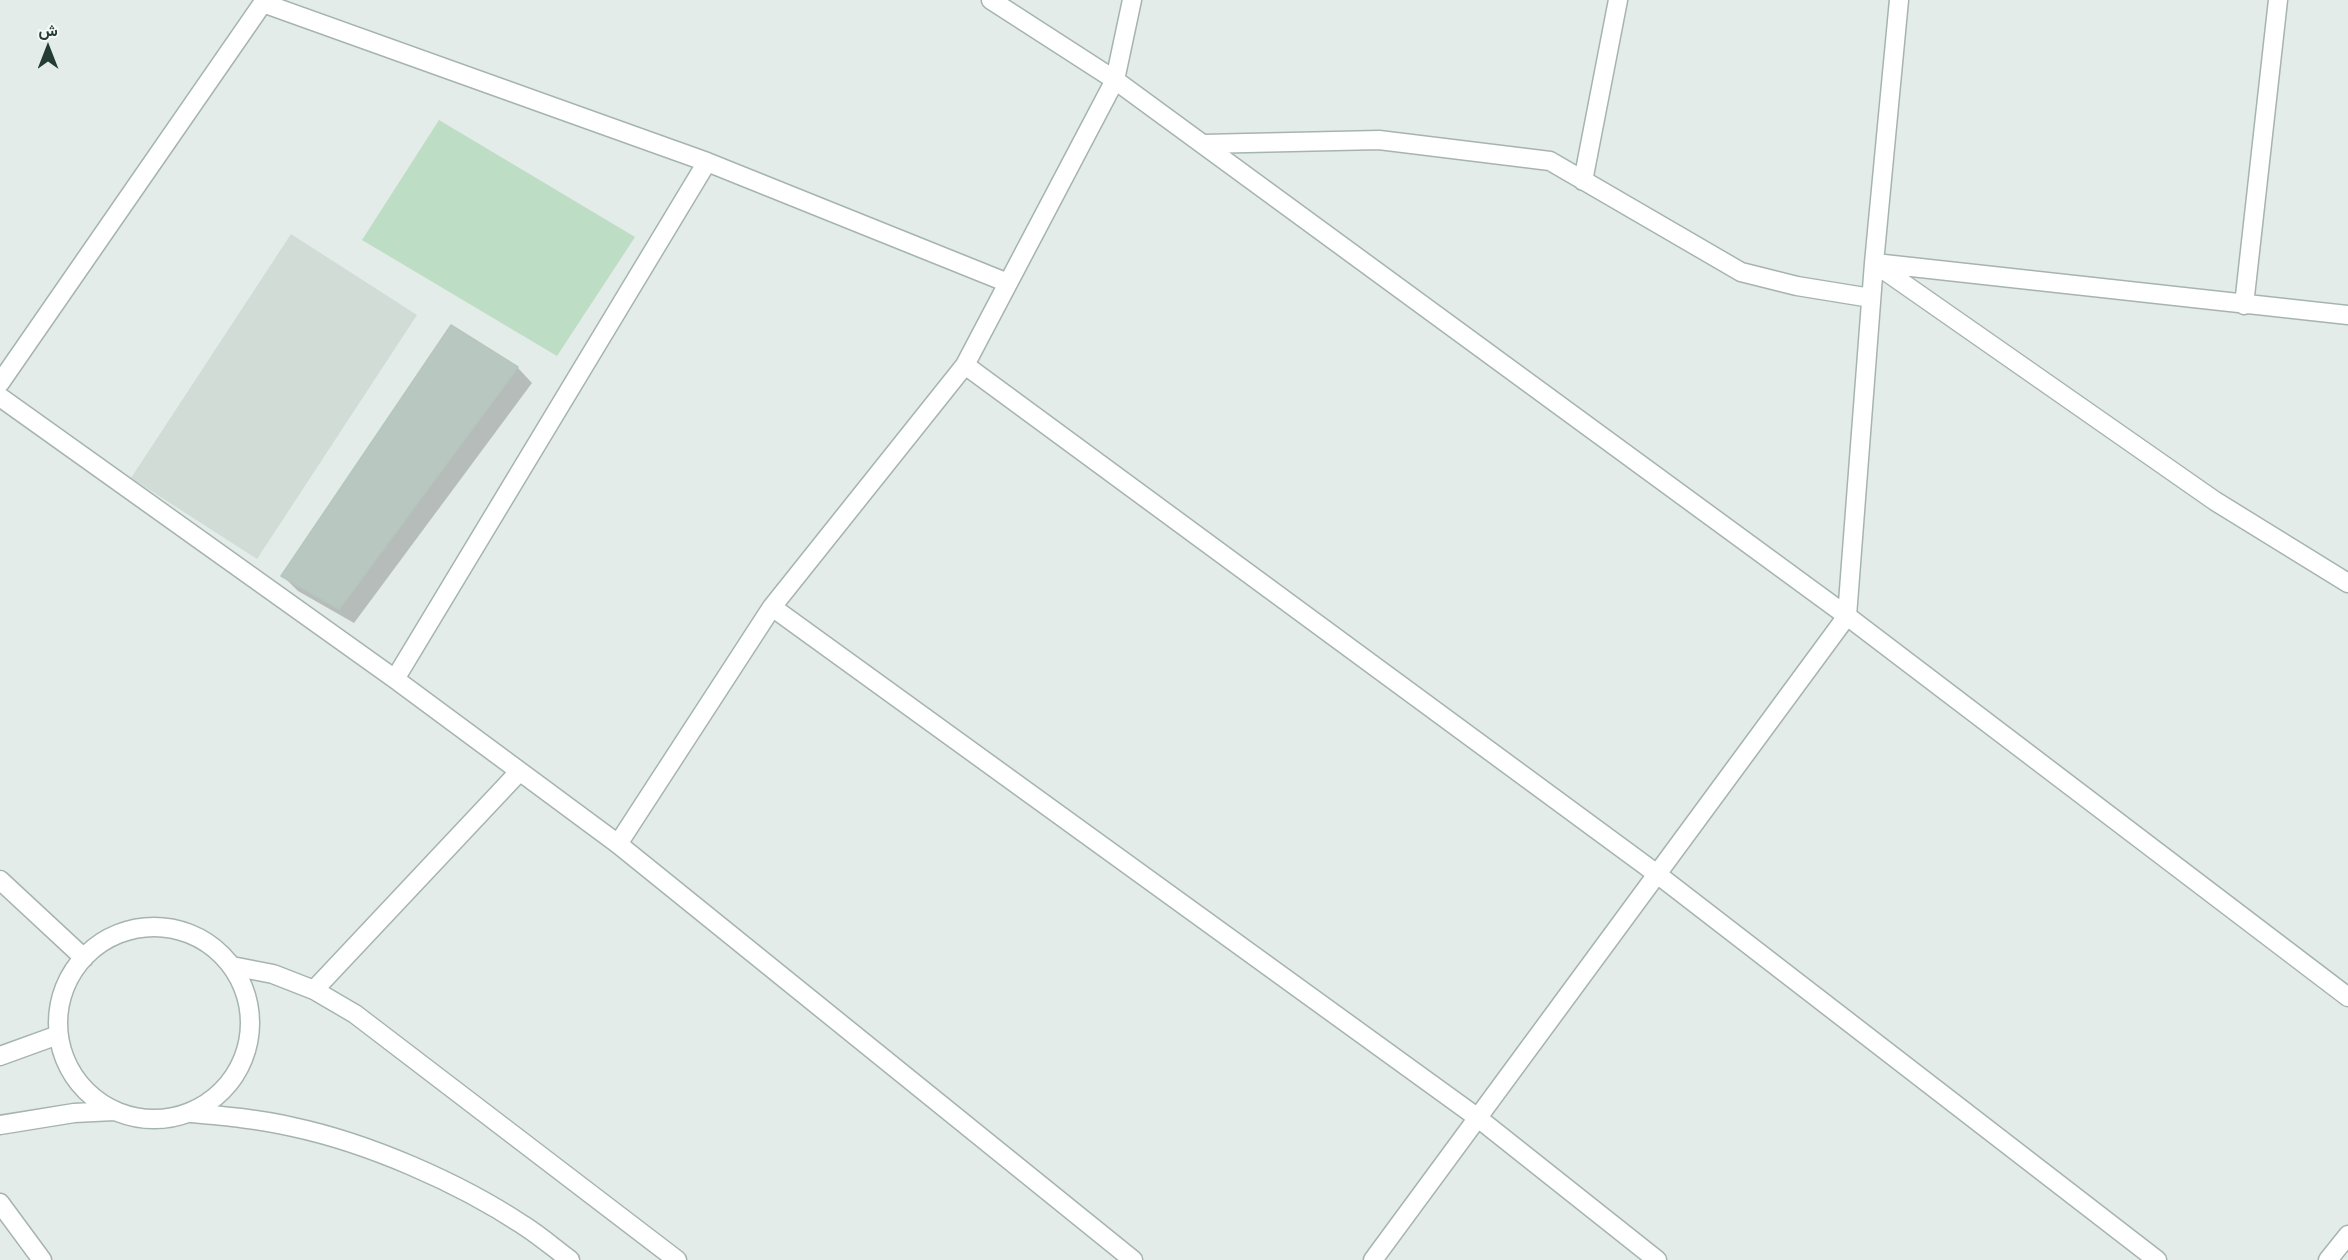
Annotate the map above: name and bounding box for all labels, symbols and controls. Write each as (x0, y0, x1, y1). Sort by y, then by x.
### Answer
north arrow (18, 18, 78, 78)
text: ش (38, 20, 58, 39)

